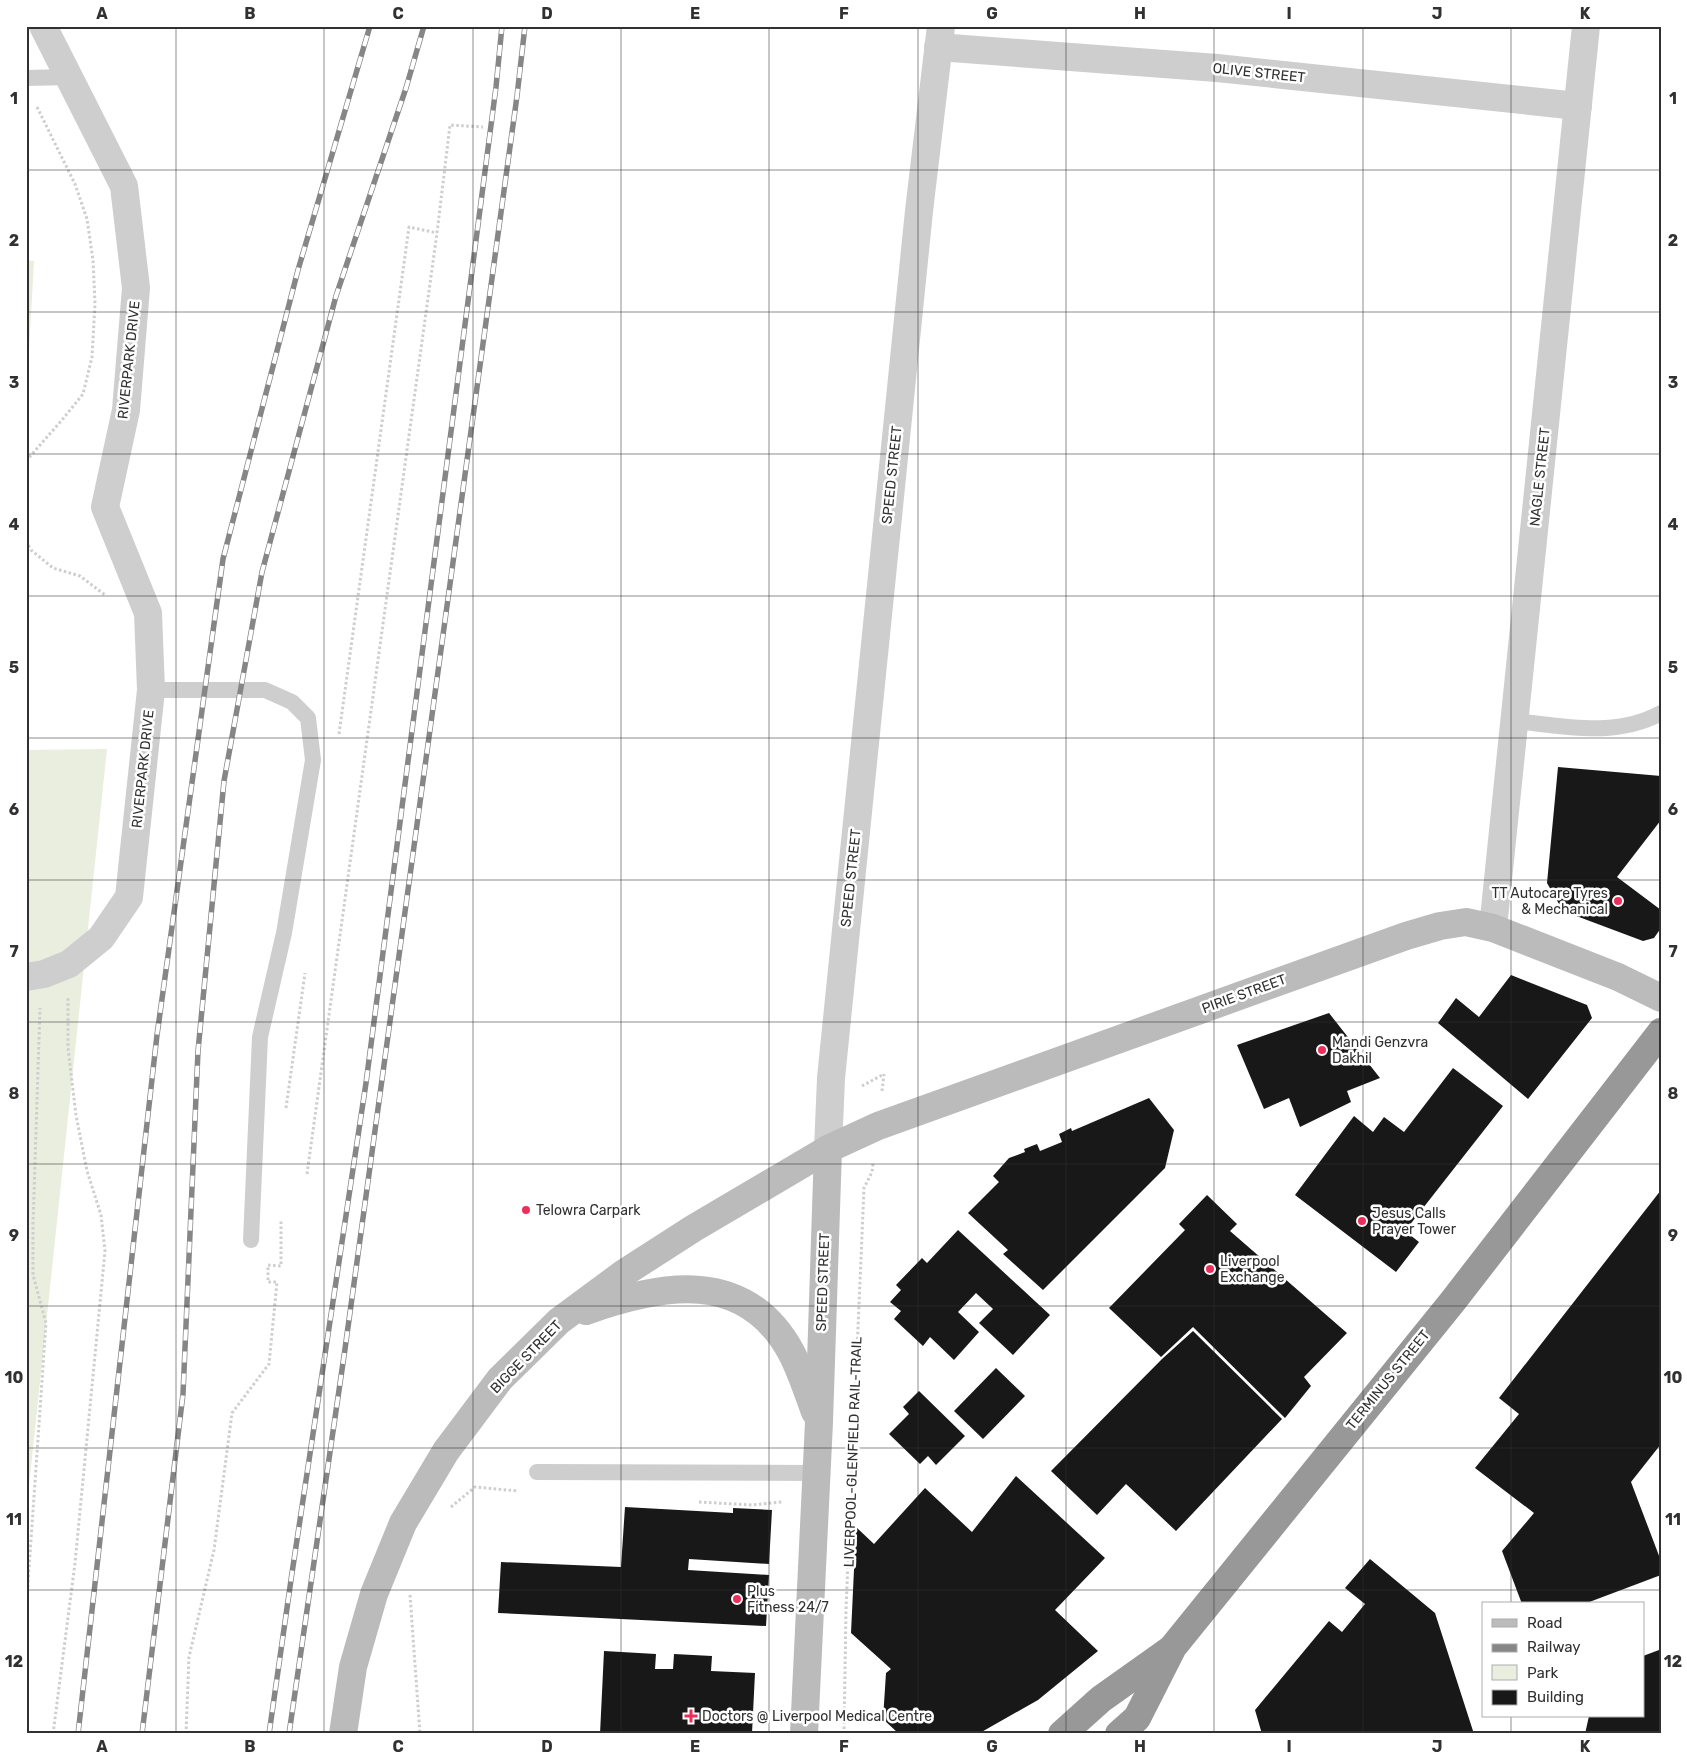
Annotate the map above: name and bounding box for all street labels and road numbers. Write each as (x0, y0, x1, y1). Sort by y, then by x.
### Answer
street label: OLIVE STREET (1212, 60, 1306, 86)
street label: RIVERPARK DRIVE (114, 300, 144, 420)
street label: SPEED STREET (878, 425, 906, 525)
street label: NAGLE STREET (1526, 427, 1554, 527)
street label: RIVERPARK DRIVE (128, 709, 158, 829)
street label: SPEED STREET (837, 828, 865, 928)
street label: PIRIE STREET (1199, 971, 1289, 1017)
street label: SPEED STREET (813, 1232, 833, 1332)
street label: BIGGE STREET (487, 1317, 565, 1397)
street label: TERMINUS STREET (1343, 1327, 1433, 1433)
street label: LIVERPOOL-GLENFIELD RAIL-TRAIL (840, 1336, 866, 1568)

